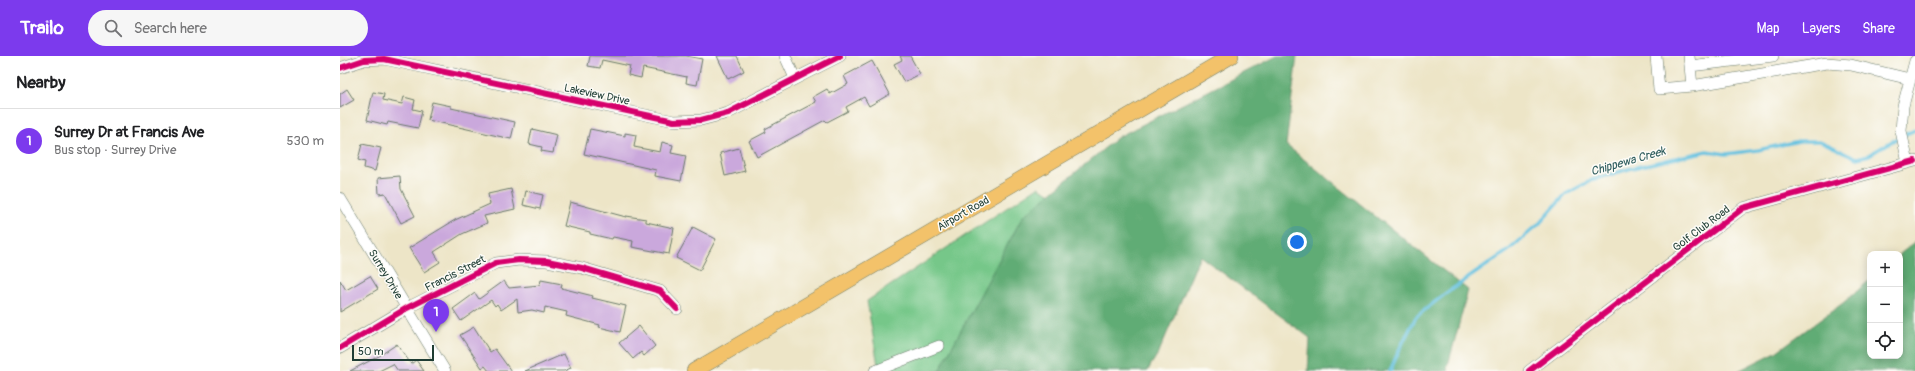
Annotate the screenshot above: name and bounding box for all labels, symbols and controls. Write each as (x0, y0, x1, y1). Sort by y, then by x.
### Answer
search box (88, 10, 368, 46)
text: Trailo (20, 16, 64, 40)
icon: search (102, 17, 124, 39)
text: Search here (134, 19, 207, 38)
text: Map (1757, 20, 1780, 37)
text: Layers (1802, 20, 1840, 37)
text: Share (1862, 20, 1895, 37)
text: Nearby (16, 72, 65, 93)
street label: Lakeview Drive (563, 81, 632, 108)
text: Surrey Dr at Francis Ave (54, 123, 204, 142)
text: 1 (26, 133, 32, 149)
text: 530 m (286, 133, 324, 149)
text: Bus stop · Surrey Drive (54, 142, 176, 158)
water label: Chippewa Creek (1589, 143, 1668, 179)
street label: Airport Road (935, 193, 991, 233)
street label: Golf Club Road (1670, 203, 1732, 254)
your location (1287, 232, 1307, 252)
street label: Surrey Drive (366, 247, 406, 302)
map controls (1867, 251, 1903, 359)
button: + (1867, 251, 1903, 287)
street label: Francis Street (423, 252, 488, 294)
button: − (1867, 287, 1903, 323)
pin: 1 (423, 299, 449, 332)
button: locate (1867, 323, 1903, 359)
scale bar (352, 343, 434, 362)
text: 50 m (358, 345, 384, 358)

